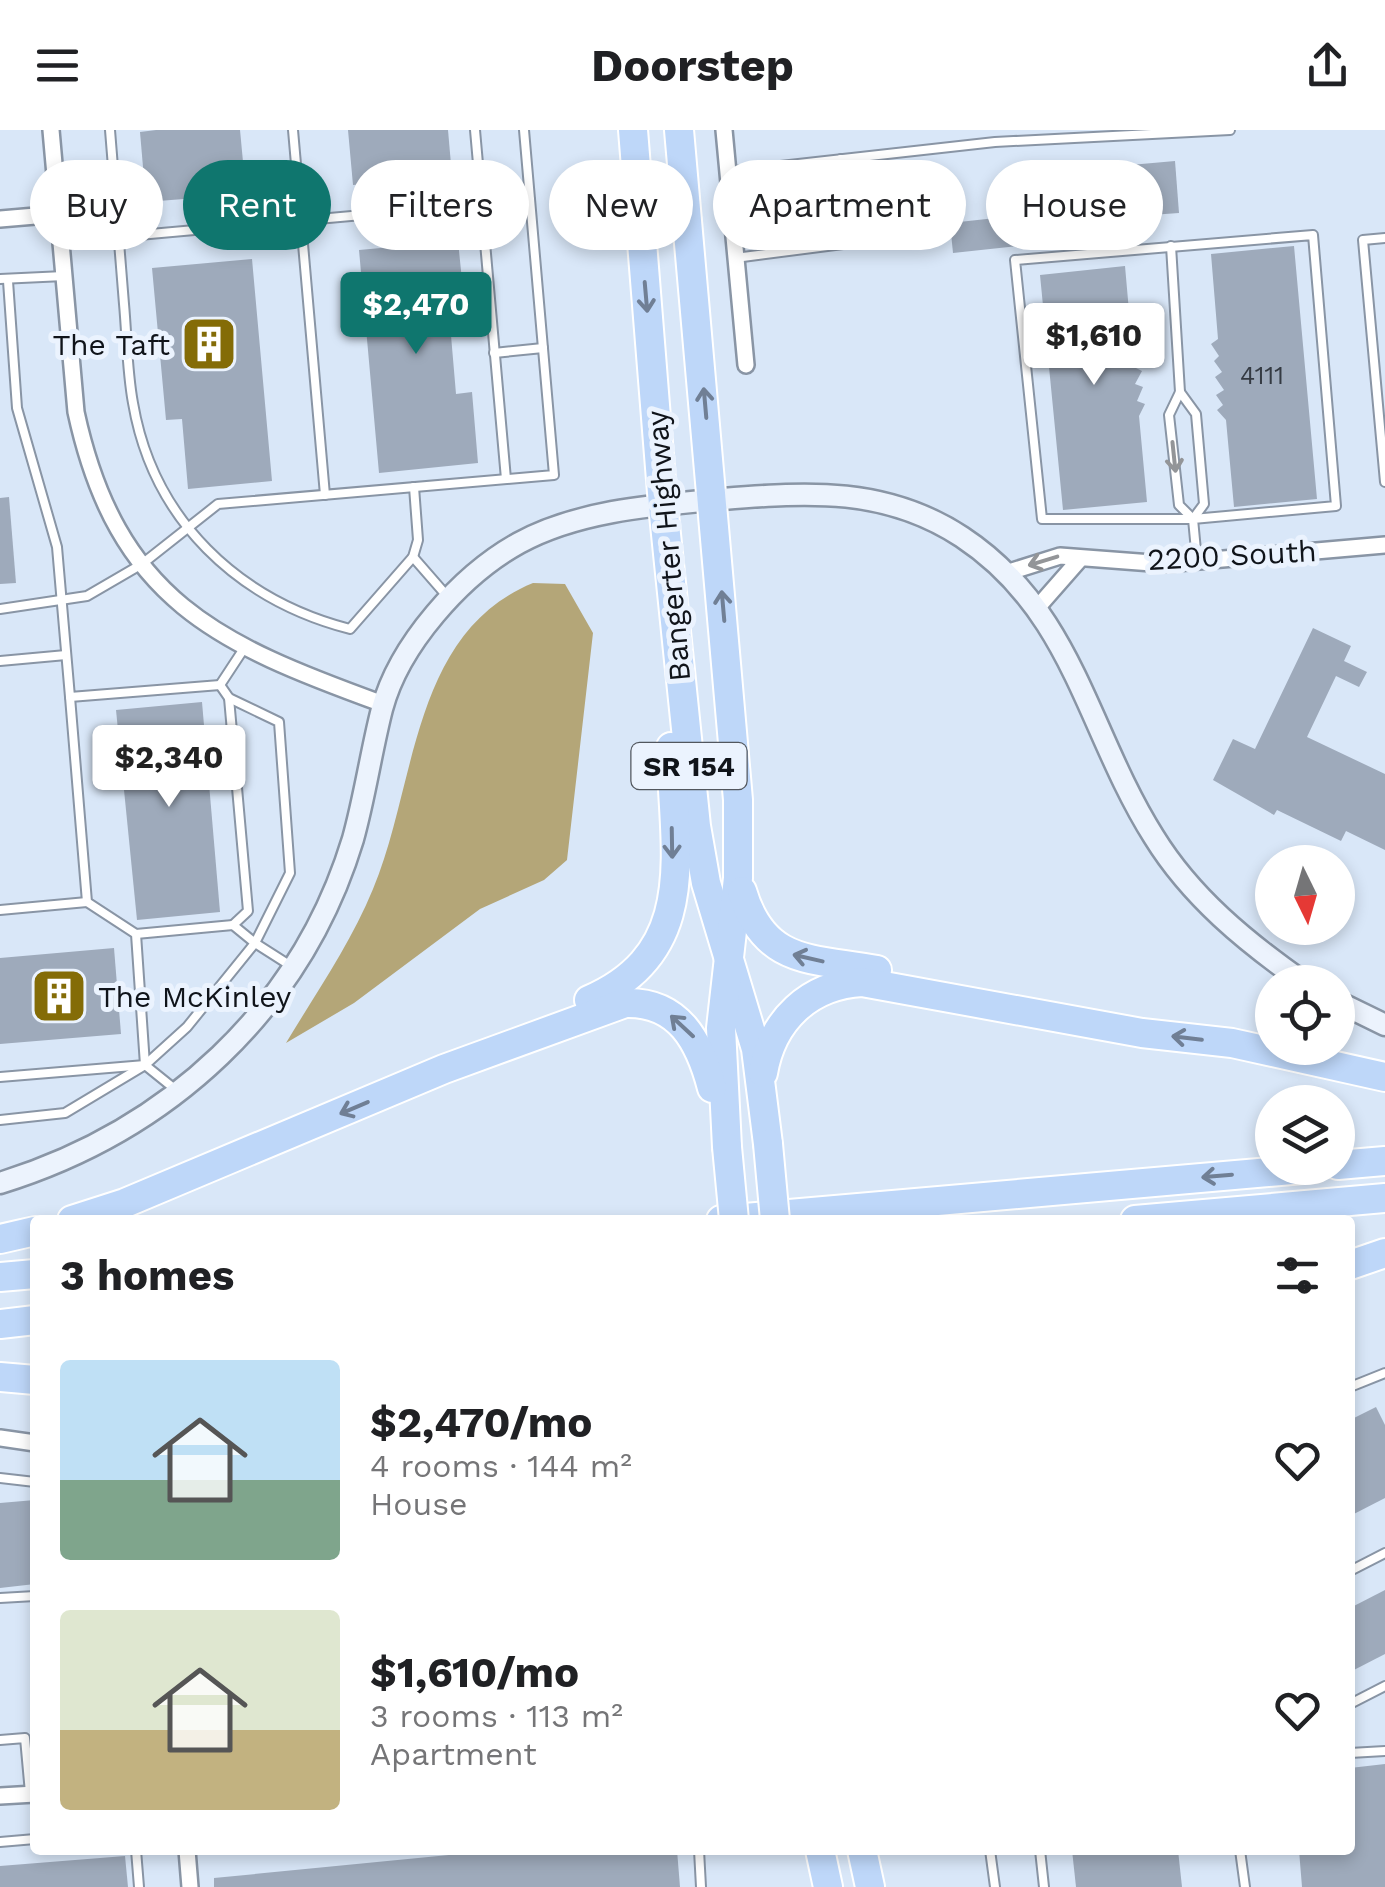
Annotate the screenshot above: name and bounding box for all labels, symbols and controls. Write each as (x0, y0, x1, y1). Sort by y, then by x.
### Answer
icon: menu (30, 38, 85, 93)
icon: share (1300, 38, 1355, 93)
text: Doorstep (591, 39, 794, 92)
chip: Buy (30, 160, 163, 250)
chip: Rent (183, 160, 331, 250)
chip: Filters (351, 160, 529, 250)
chip: New (549, 160, 693, 250)
chip: Apartment (713, 160, 966, 250)
chip: House (986, 160, 1163, 250)
pin: $2,470 (335, 272, 497, 357)
one-way arrow (637, 280, 656, 313)
text: $2,470 (362, 285, 470, 323)
pin: $1,610 (1013, 303, 1175, 388)
building icon: The Taft (179, 314, 239, 374)
text: $1,610 (1046, 316, 1142, 354)
place label: The Taft (52, 327, 170, 362)
house number: 4111 (1240, 361, 1284, 390)
one-way arrow (695, 388, 714, 420)
street label: Bangerter Highway (639, 408, 697, 683)
one-way arrow (1165, 441, 1184, 473)
street label: 2200 South (1146, 533, 1318, 577)
one-way arrow (1027, 553, 1059, 571)
one-way arrow (714, 590, 733, 622)
pin: $2,340 (88, 725, 250, 810)
text: $2,340 (114, 738, 224, 776)
road number: SR 154 (632, 743, 746, 789)
one-way arrow (663, 826, 682, 858)
north arrow (1255, 845, 1355, 945)
map controls (1255, 845, 1355, 1185)
one-way arrow (793, 948, 825, 966)
button: locate (1255, 965, 1355, 1065)
building icon: The McKinley (29, 966, 89, 1026)
place label: The McKinley (98, 979, 292, 1014)
one-way arrow (670, 1014, 694, 1038)
one-way arrow (1171, 1028, 1203, 1047)
button: layers (1255, 1085, 1355, 1185)
one-way arrow (339, 1100, 370, 1118)
one-way arrow (1202, 1167, 1234, 1186)
icon: filters (1270, 1248, 1325, 1303)
text: 3 homes (60, 1251, 234, 1300)
text: $2,470/mo (370, 1398, 592, 1447)
icon: home (140, 1400, 260, 1520)
icon: heart (1270, 1433, 1325, 1488)
text: 4 rooms · 144 m² (370, 1447, 632, 1485)
text: House (370, 1485, 468, 1523)
text: $1,610/mo (370, 1648, 579, 1697)
icon: home (140, 1650, 260, 1770)
icon: heart (1270, 1683, 1325, 1738)
text: 3 rooms · 113 m² (370, 1697, 623, 1735)
text: Apartment (370, 1735, 537, 1773)

